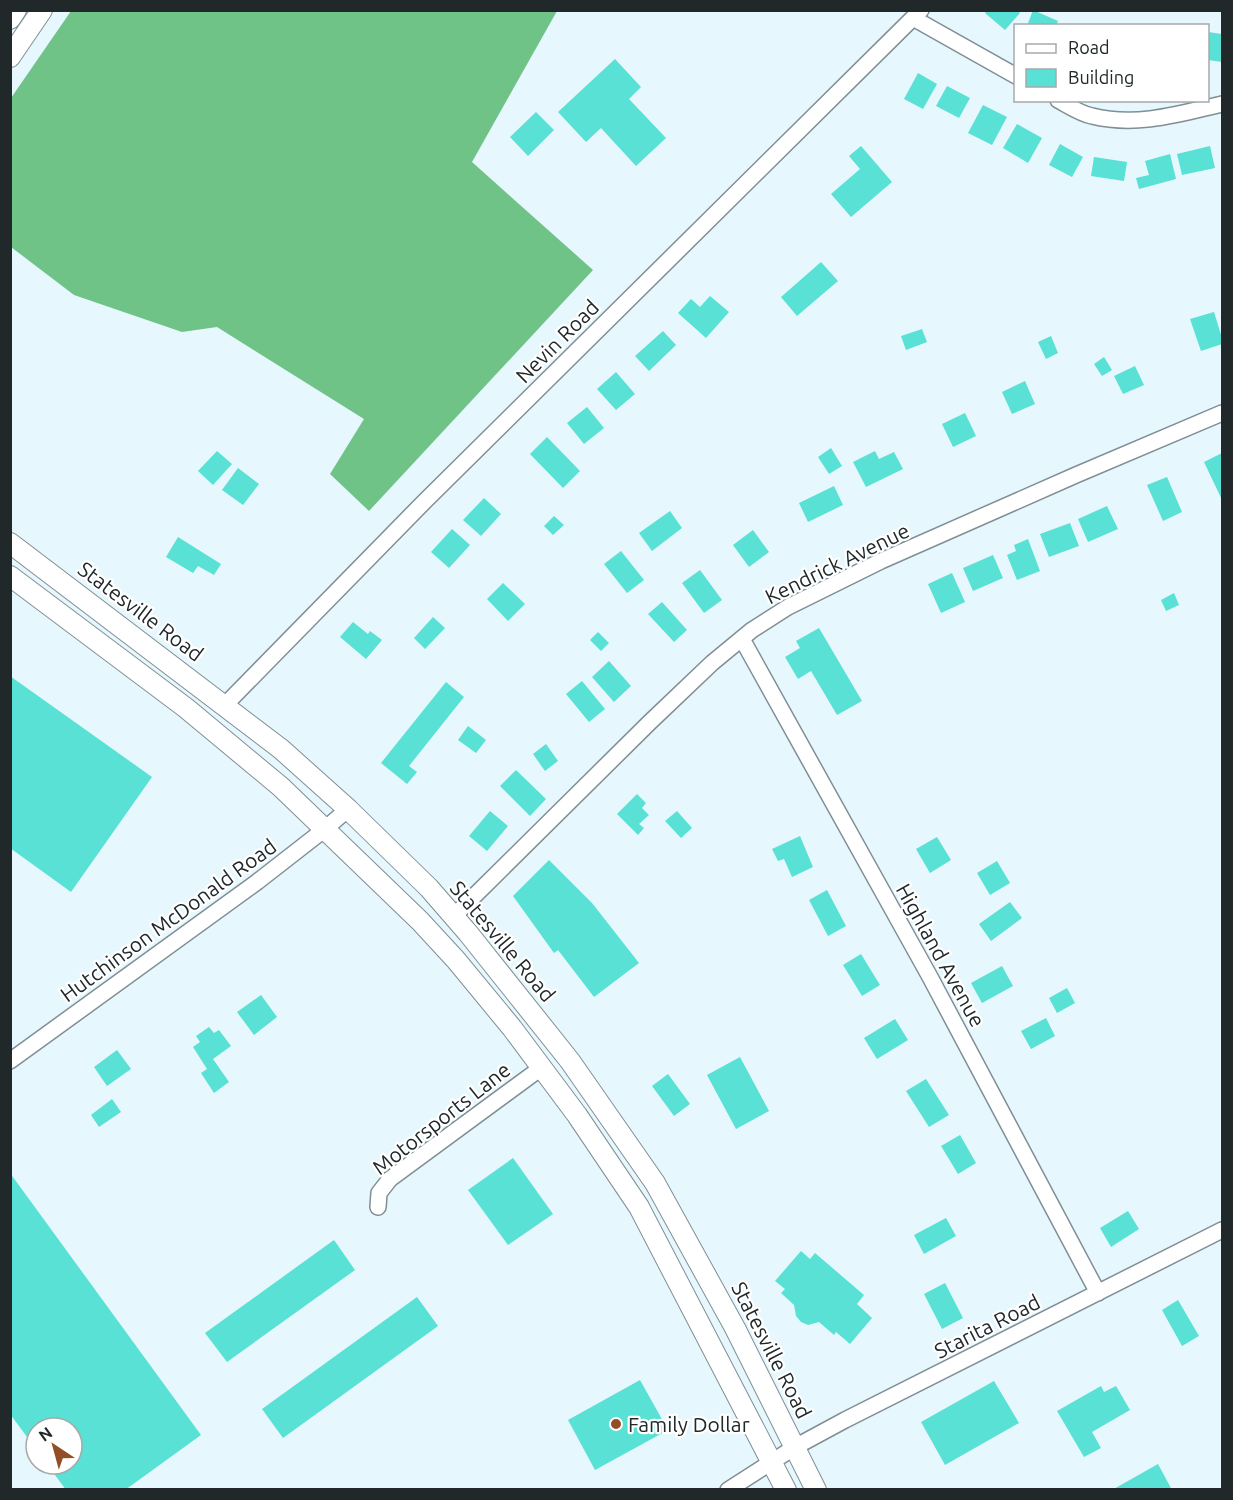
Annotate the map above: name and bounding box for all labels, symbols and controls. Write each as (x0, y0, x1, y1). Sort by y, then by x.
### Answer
legend (1014, 24, 1209, 102)
text: Road (1068, 37, 1110, 57)
text: Building (1068, 67, 1134, 87)
street label: Nevin Road (511, 295, 603, 387)
street label: Kendrick Avenue (761, 518, 913, 608)
street label: Statesville Road (74, 556, 208, 666)
street label: Hutchinson McDonald Road (55, 834, 281, 1006)
street label: Statesville Road (446, 876, 560, 1006)
street label: Highland Avenue (892, 879, 990, 1031)
street label: Motorsports Lane (367, 1057, 515, 1179)
street label: Statesville Road (727, 1278, 817, 1422)
street label: Starita Road (930, 1289, 1044, 1363)
place label: Family Dollar (628, 1412, 750, 1436)
north arrow (24, 1416, 84, 1476)
marker: Family Dollar (609, 1417, 623, 1431)
text: N (35, 1423, 55, 1445)

